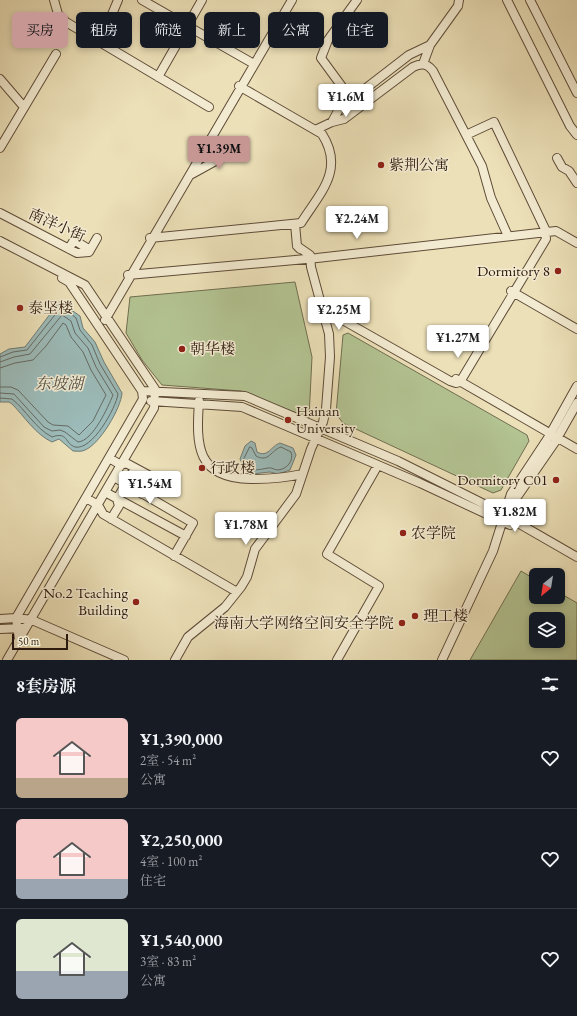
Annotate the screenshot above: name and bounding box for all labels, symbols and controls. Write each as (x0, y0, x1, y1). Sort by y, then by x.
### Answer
chip: 买房 (12, 12, 68, 48)
chip: 租房 (76, 12, 132, 48)
chip: 筛选 (140, 12, 196, 48)
chip: 新上 (204, 12, 260, 48)
chip: 公寓 (268, 12, 324, 48)
chip: 住宅 (332, 12, 388, 48)
pin: ¥1.6M (318, 84, 374, 118)
text: ¥1.6M (327, 88, 365, 105)
pin: ¥1.39M (186, 136, 252, 170)
text: ¥1.39M (197, 140, 241, 157)
place label: 紫荆公寓 (389, 155, 449, 174)
marker: 紫荆公寓 (376, 160, 386, 170)
street label: 南洋小街 (26, 204, 88, 245)
pin: ¥2.24M (324, 206, 390, 240)
text: ¥2.24M (335, 210, 379, 227)
place label: Dormitory 8 (477, 261, 550, 280)
marker: Dormitory 8 (553, 266, 563, 276)
pin: ¥2.25M (306, 297, 372, 331)
place label: 泰坚楼 (28, 298, 73, 317)
text: ¥2.25M (317, 301, 361, 318)
marker: 泰坚楼 (15, 303, 25, 313)
pin: ¥1.27M (425, 325, 491, 359)
text: ¥1.27M (436, 329, 480, 346)
place label: 朝华楼 (190, 339, 235, 358)
marker: 朝华楼 (177, 344, 187, 354)
water label: 东坡湖 (35, 373, 86, 394)
place label: Hainan University (296, 401, 356, 437)
marker: Hainan University (283, 415, 293, 425)
place label: 行政楼 (210, 458, 255, 477)
marker: 行政楼 (197, 463, 207, 473)
place label: Dormitory C01 (457, 470, 548, 489)
pin: ¥1.54M (117, 471, 183, 505)
text: ¥1.54M (128, 475, 172, 492)
marker: Dormitory C01 (551, 475, 561, 485)
pin: ¥1.82M (482, 499, 548, 533)
text: ¥1.82M (493, 503, 537, 520)
pin: ¥1.78M (213, 512, 279, 546)
text: ¥1.78M (224, 516, 268, 533)
place label: 农学院 (411, 523, 456, 542)
marker: 农学院 (398, 528, 408, 538)
north arrow (529, 568, 565, 604)
map controls (529, 568, 565, 648)
place label: No.2 Teaching Building (43, 583, 128, 619)
marker: No.2 Teaching Building (131, 597, 141, 607)
place label: 理工楼 (423, 606, 468, 625)
marker: 理工楼 (410, 611, 420, 621)
button: layers (529, 612, 565, 648)
place label: 海南大学网络空间安全学院 (214, 613, 394, 632)
marker: 海南大学网络空间安全学院 (397, 618, 407, 628)
scale bar (12, 632, 68, 651)
text: 50 m (18, 634, 39, 648)
icon: filters (539, 673, 561, 695)
text: 8套房源 (16, 675, 76, 697)
text: ¥1,390,000 (140, 728, 222, 750)
icon: home (48, 734, 96, 782)
icon: heart (539, 747, 561, 769)
text: 2室 · 54 m² (140, 752, 196, 769)
text: 公寓 (140, 771, 166, 788)
text: ¥2,250,000 (140, 829, 222, 851)
icon: home (48, 835, 96, 883)
icon: heart (539, 848, 561, 870)
text: 4室 · 100 m² (140, 853, 202, 870)
text: 住宅 (140, 872, 166, 889)
text: ¥1,540,000 (140, 929, 222, 951)
icon: home (48, 935, 96, 983)
icon: heart (539, 948, 561, 970)
text: 3室 · 83 m² (140, 953, 196, 970)
text: 公寓 (140, 972, 166, 989)

